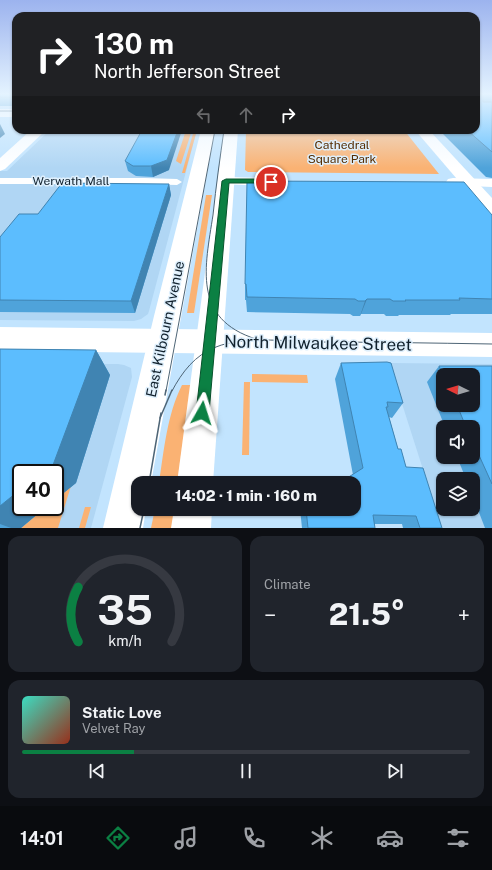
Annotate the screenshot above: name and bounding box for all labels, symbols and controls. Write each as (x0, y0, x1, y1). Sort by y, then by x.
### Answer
text: 130 m (94, 27, 174, 60)
icon: right (28, 28, 80, 80)
text: North Jefferson Street (94, 61, 280, 82)
icon: left (193, 104, 215, 126)
icon: ahead (235, 104, 257, 126)
icon: right (277, 104, 299, 126)
park label: Cathedral Square Park (308, 138, 377, 166)
pin (254, 165, 288, 199)
icon: arrive (260, 171, 282, 193)
street label: Werwath Mall (33, 174, 110, 188)
street label: East Kilbourn Avenue (143, 259, 187, 399)
street label: North Milwaukee Street (224, 331, 412, 355)
north arrow (436, 368, 480, 412)
map controls (436, 368, 480, 516)
position arrow (181, 392, 223, 434)
button: sound (436, 420, 480, 464)
speed limit sign: 40 (12, 464, 64, 516)
button: layers (436, 472, 480, 516)
text: 14:02 · 1 min · 160 m (175, 487, 317, 504)
text: Climate (264, 577, 311, 592)
text: 35 (97, 585, 153, 634)
text: 21.5° (329, 596, 405, 632)
text: − (264, 602, 276, 628)
text: + (458, 602, 470, 628)
text: km/h (108, 632, 142, 649)
text: Static Love (82, 704, 162, 721)
text: Velvet Ray (82, 721, 146, 736)
icon: previous (86, 760, 108, 782)
icon: pause (235, 760, 257, 782)
icon: next (384, 760, 406, 782)
icon: directions (104, 824, 132, 852)
icon: music (172, 824, 200, 852)
icon: phone (240, 824, 268, 852)
icon: climate (308, 824, 336, 852)
icon: car (376, 824, 404, 852)
icon: filters (444, 824, 472, 852)
text: 14:01 (20, 828, 64, 849)

